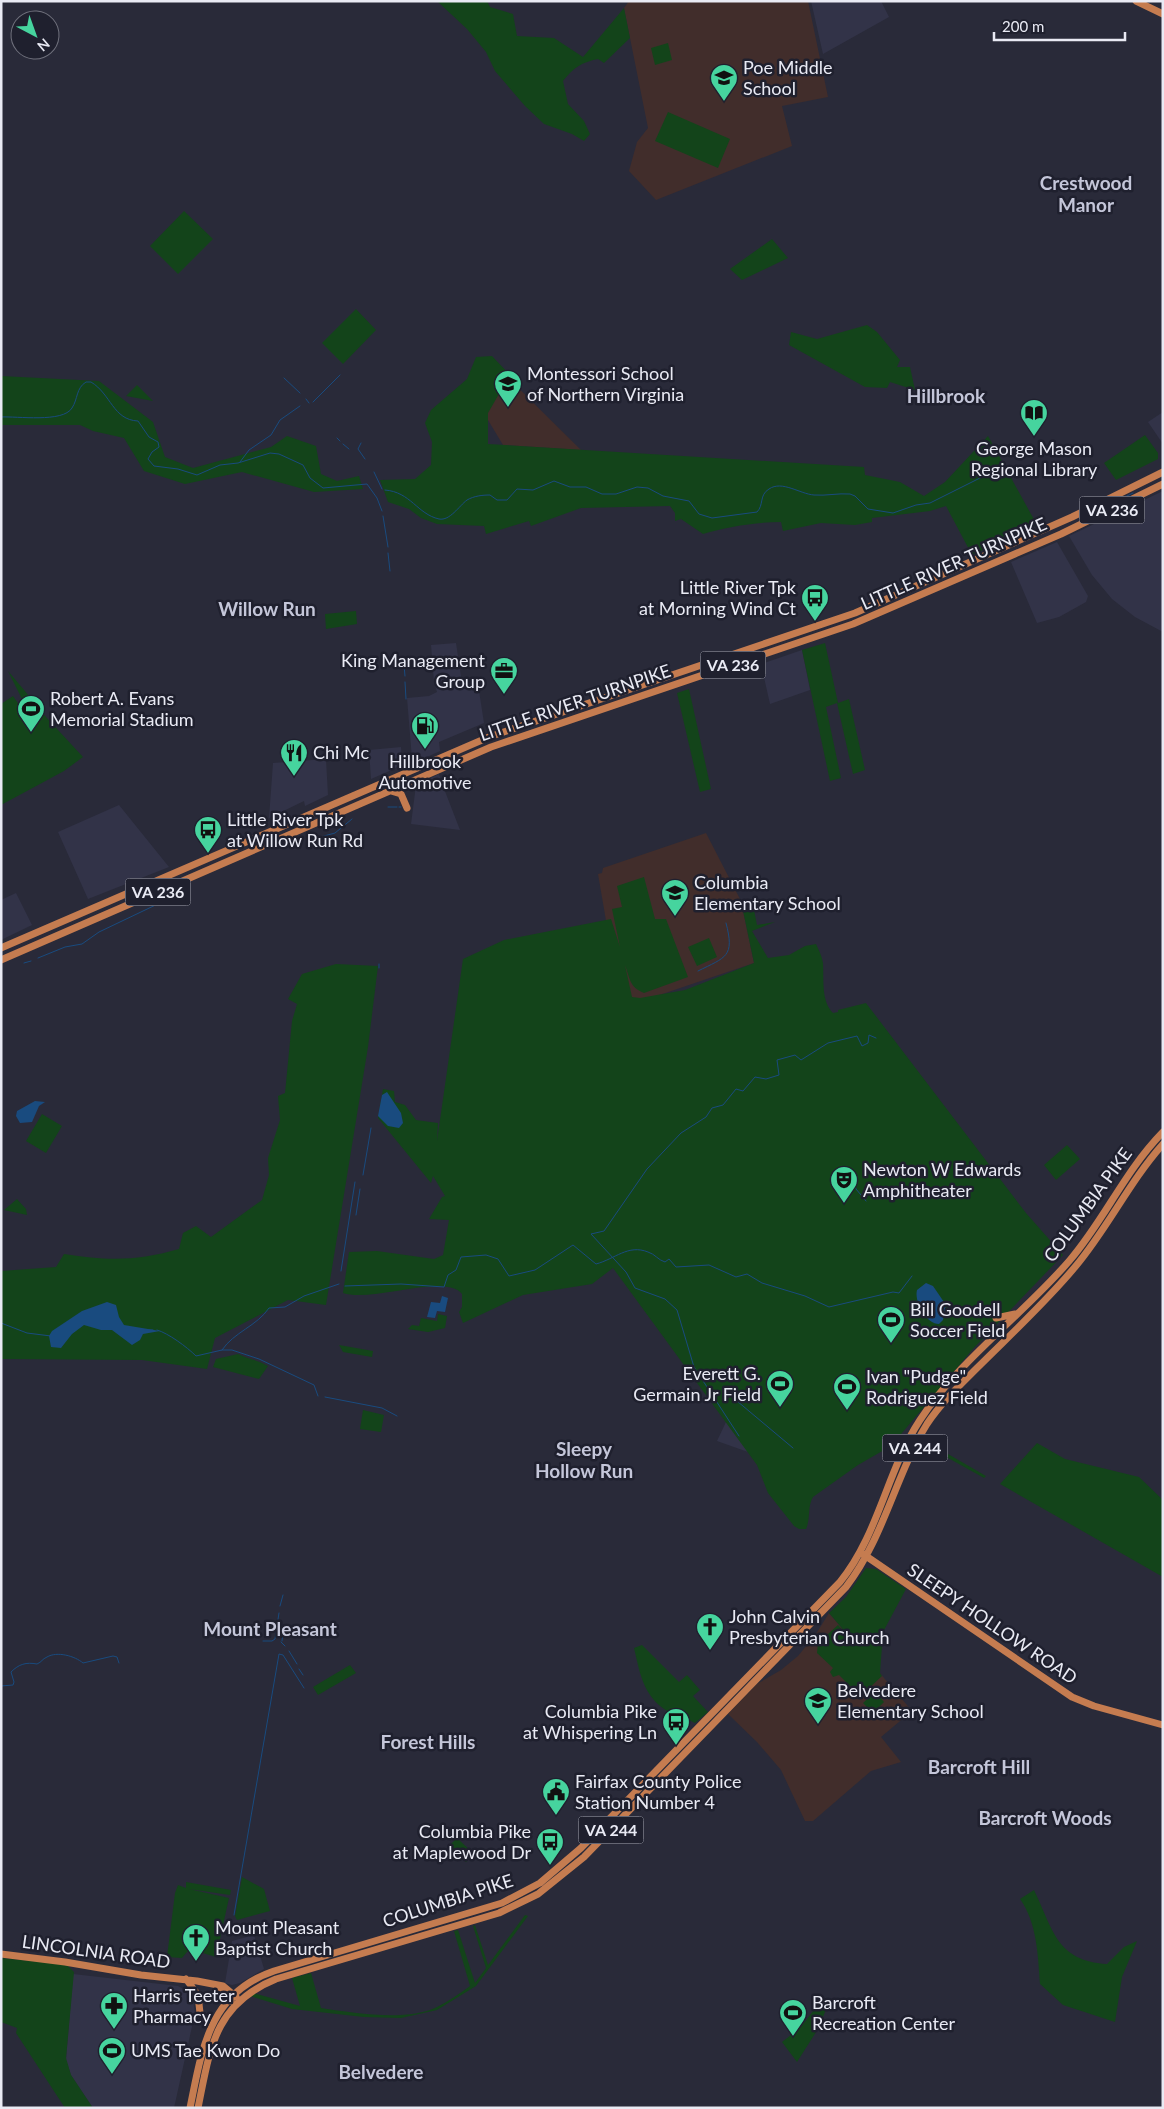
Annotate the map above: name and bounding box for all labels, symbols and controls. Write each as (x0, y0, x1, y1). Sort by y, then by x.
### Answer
north arrow (10, 10, 60, 60)
scale bar (994, 10, 1125, 42)
text: 200 m (1002, 17, 1044, 35)
text: N (34, 35, 54, 55)
place label: Poe Middle School (743, 56, 832, 99)
school or university icon: Poe Middle School (709, 63, 739, 102)
district label: Crestwood Manor (1040, 171, 1132, 216)
place label: Montessori School of Northern Virginia (527, 362, 684, 405)
school or university icon: Montessori School of Northern Virginia (493, 369, 523, 408)
district label: Hillbrook (907, 384, 986, 407)
library icon: George Mason Regional Library (1019, 398, 1049, 437)
place label: George Mason Regional Library (971, 437, 1098, 480)
road number: VA 236 (1080, 496, 1144, 524)
street label: LITTLE RIVER TURNPIKE (857, 512, 1050, 614)
place label: Little River Tpk at Morning Wind Ct (639, 576, 797, 619)
bus stop icon: Little River Tpk at Morning Wind Ct (800, 583, 830, 622)
district label: Willow Run (218, 597, 316, 620)
place label: King Management Group (341, 649, 486, 692)
road number: VA 236 (700, 652, 766, 678)
office icon: King Management Group (489, 656, 519, 695)
street label: LITTLE RIVER TURNPIKE (476, 659, 673, 745)
place label: Robert A. Evans Memorial Stadium (50, 687, 194, 730)
sports icon: Robert A. Evans Memorial Stadium (16, 694, 46, 733)
fuel station icon: Hillbrook Automotive (410, 711, 440, 750)
restaurant icon: Chi Mc (279, 738, 309, 777)
place label: Chi Mc (313, 741, 369, 763)
place label: Hillbrook Automotive (378, 750, 472, 793)
place label: Little River Tpk at Willow Run Rd (227, 808, 363, 851)
bus stop icon: Little River Tpk at Willow Run Rd (193, 815, 223, 854)
place label: Columbia Elementary School (694, 871, 841, 914)
school or university icon: Columbia Elementary School (660, 878, 690, 917)
road number: VA 236 (126, 879, 190, 906)
street label: COLUMBIA PIKE (1038, 1143, 1136, 1266)
place label: Newton W Edwards Amphitheater (863, 1158, 1021, 1201)
theatre icon: Newton W Edwards Amphitheater (829, 1165, 859, 1204)
place label: Bill Goodell Soccer Field (910, 1298, 1005, 1341)
sports icon: Bill Goodell Soccer Field (876, 1305, 906, 1344)
place label: Everett G. Germain Jr Field (633, 1362, 761, 1405)
place label: Ivan "Pudge" Rodriguez Field (866, 1365, 988, 1408)
sports icon: Everett G. Germain Jr Field (765, 1369, 795, 1408)
sports icon: Ivan "Pudge" Rodriguez Field (832, 1372, 862, 1411)
road number: VA 244 (882, 1435, 948, 1462)
district label: Sleepy Hollow Run (535, 1437, 633, 1482)
street label: SLEEPY HOLLOW ROAD (904, 1558, 1082, 1688)
place label: John Calvin Presbyterian Church (729, 1605, 890, 1648)
church icon: John Calvin Presbyterian Church (695, 1612, 725, 1651)
district label: Mount Pleasant (203, 1617, 337, 1640)
place label: Belvedere Elementary School (837, 1679, 984, 1722)
school or university icon: Belvedere Elementary School (803, 1686, 833, 1725)
place label: Columbia Pike at Whispering Ln (523, 1700, 657, 1743)
bus stop icon: Columbia Pike at Whispering Ln (661, 1707, 691, 1746)
district label: Forest Hills (381, 1730, 475, 1753)
district label: Barcroft Hill (928, 1755, 1030, 1778)
place label: Fairfax County Police Station Number 4 (575, 1770, 741, 1813)
public building icon: Fairfax County Police Station Number 4 (541, 1777, 571, 1816)
district label: Barcroft Woods (978, 1806, 1112, 1829)
road number: VA 244 (578, 1816, 644, 1844)
place label: Columbia Pike at Maplewood Dr (393, 1820, 531, 1863)
bus stop icon: Columbia Pike at Maplewood Dr (535, 1827, 565, 1866)
street label: COLUMBIA PIKE (380, 1869, 516, 1932)
place label: Mount Pleasant Baptist Church (215, 1916, 340, 1959)
church icon: Mount Pleasant Baptist Church (181, 1923, 211, 1962)
street label: LINCOLNIA ROAD (21, 1930, 172, 1972)
place label: Harris Teeter Pharmacy (133, 1984, 235, 2027)
pharmacy icon: Harris Teeter Pharmacy (99, 1991, 129, 2030)
place label: Barcroft Recreation Center (812, 1991, 955, 2034)
sports icon: Barcroft Recreation Center (778, 1998, 808, 2037)
sports icon: UMS Tae Kwon Do (97, 2036, 127, 2075)
place label: UMS Tae Kwon Do (131, 2039, 280, 2061)
district label: Belvedere (338, 2060, 424, 2083)

